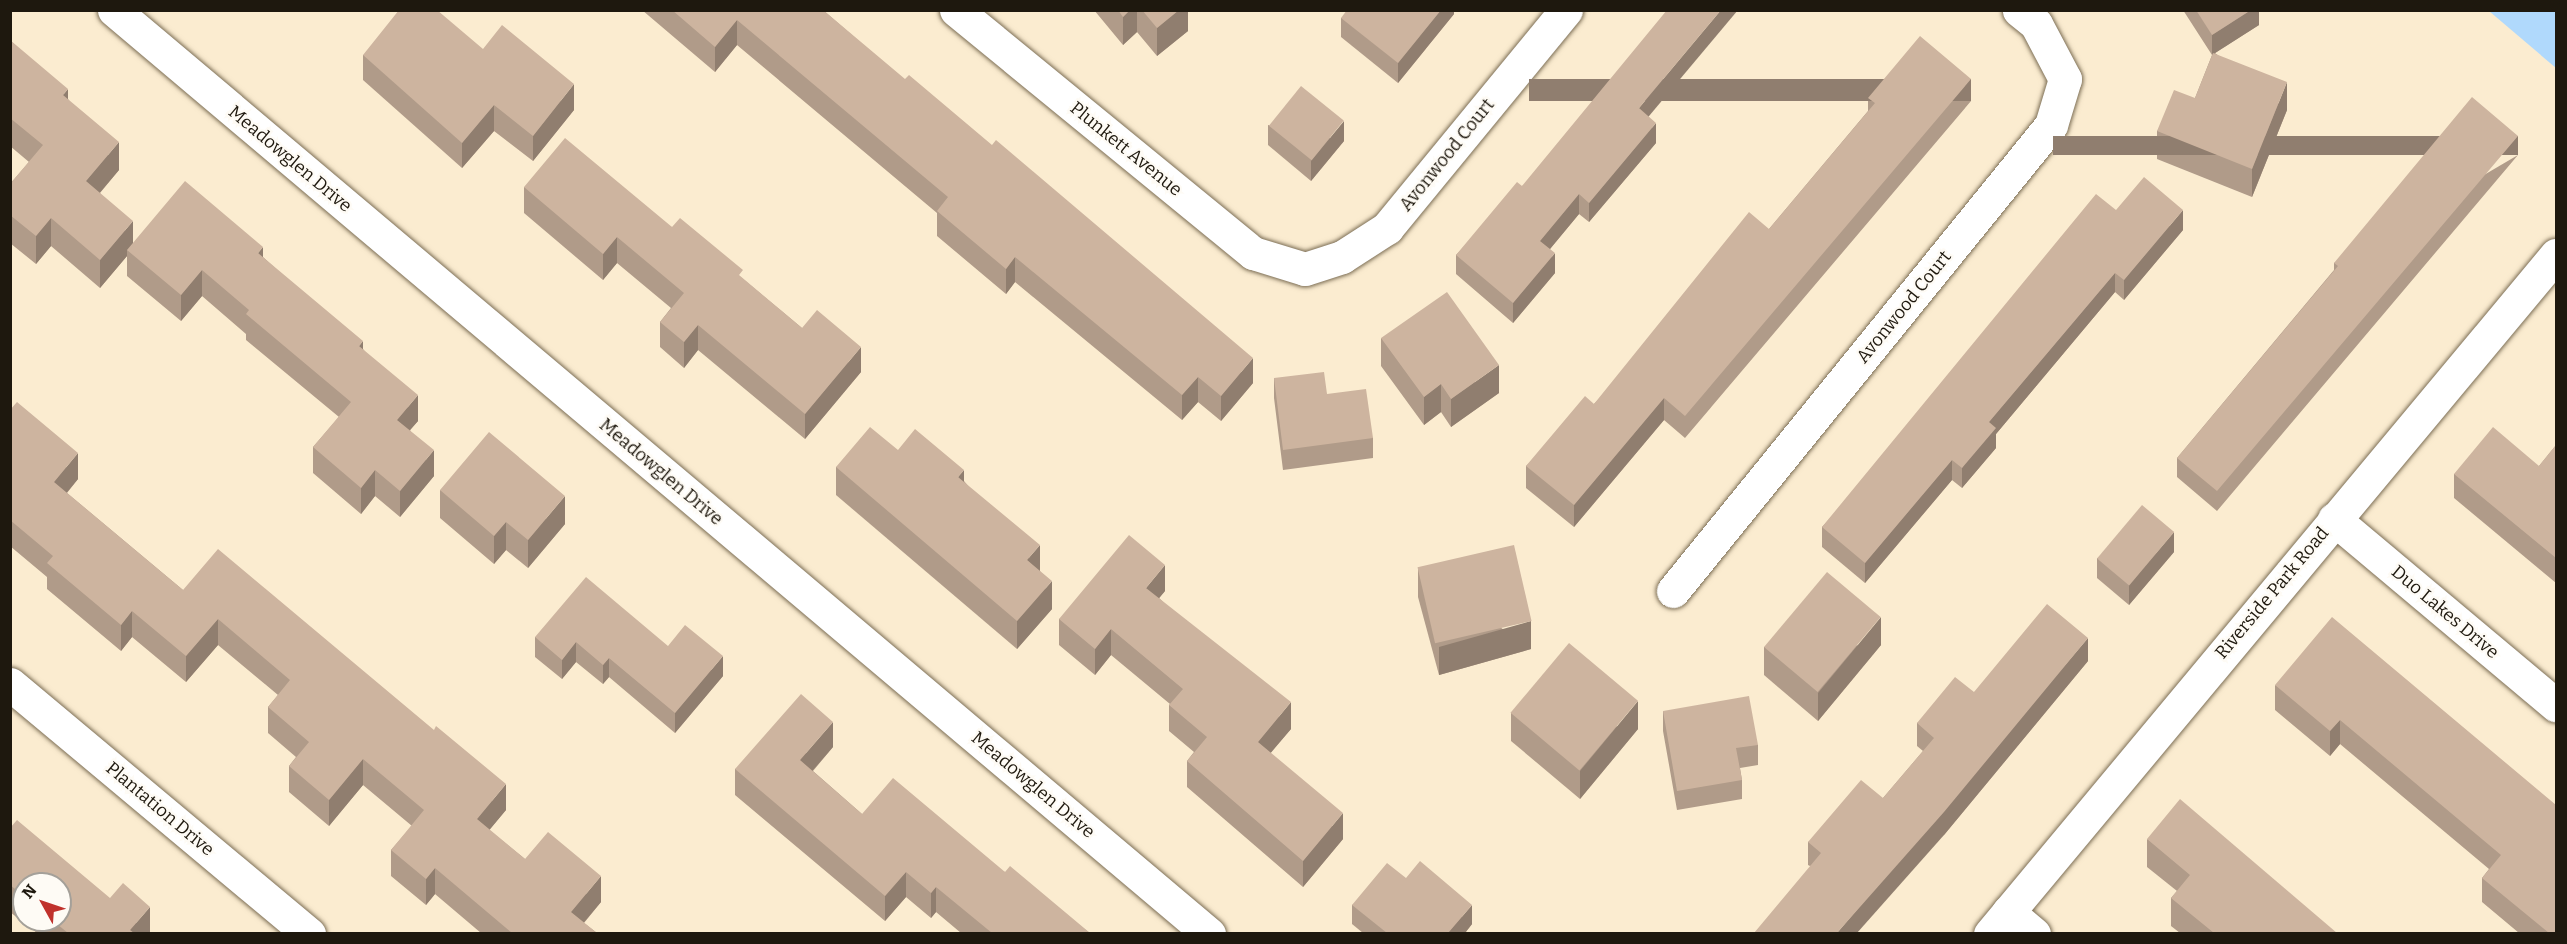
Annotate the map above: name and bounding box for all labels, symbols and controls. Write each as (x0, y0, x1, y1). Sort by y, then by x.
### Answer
street label: Avonwood Court (1395, 94, 1499, 216)
street label: Plunkett Avenue (1066, 97, 1186, 201)
street label: Meadowglen Drive (224, 101, 356, 217)
street label: Avonwood Court (1852, 246, 1956, 368)
street label: Meadowglen Drive (595, 414, 727, 530)
street label: Riverside Park Road (2211, 523, 2333, 663)
street label: Duo Lakes Drive (2387, 561, 2503, 663)
street label: Meadowglen Drive (967, 727, 1099, 843)
street label: Plantation Drive (102, 758, 218, 860)
north arrow (12, 872, 72, 932)
text: N (18, 881, 41, 902)

